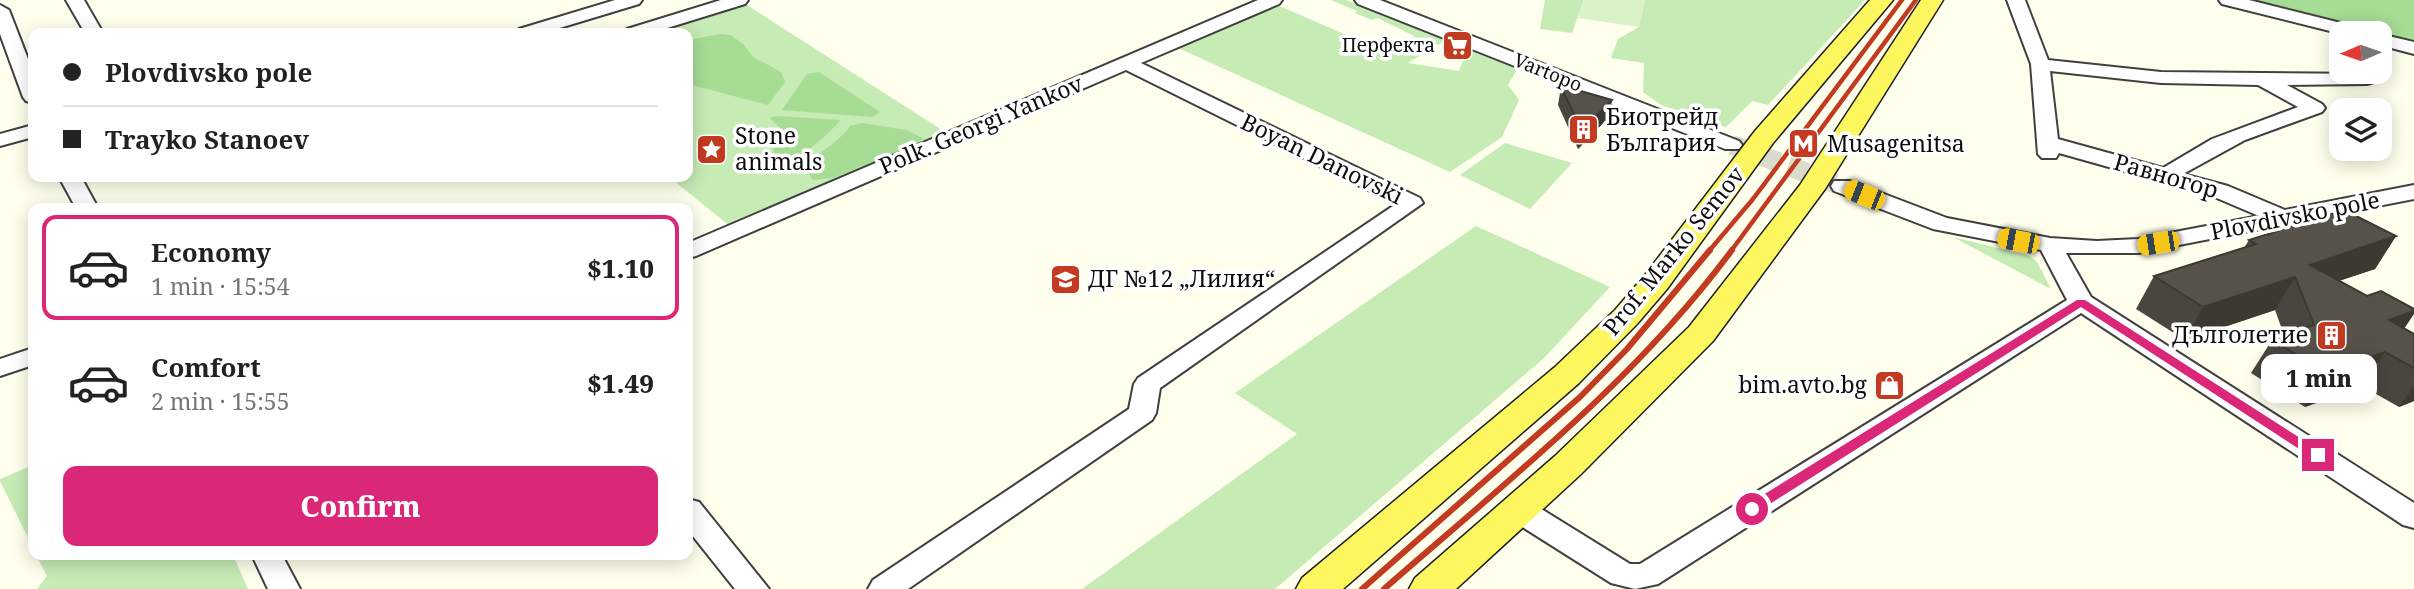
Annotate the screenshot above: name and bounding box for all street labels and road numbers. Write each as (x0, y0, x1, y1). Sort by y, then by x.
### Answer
street label: Vartopo (1510, 47, 1586, 97)
street label: Polk. Georgi Yankov (874, 66, 1088, 181)
street label: Boyan Danovski (1236, 105, 1410, 212)
street label: Равногор (2110, 145, 2222, 205)
street label: Prof. Marko Semov (1595, 159, 1752, 342)
street label: Plovdivsko pole (2207, 183, 2382, 247)

